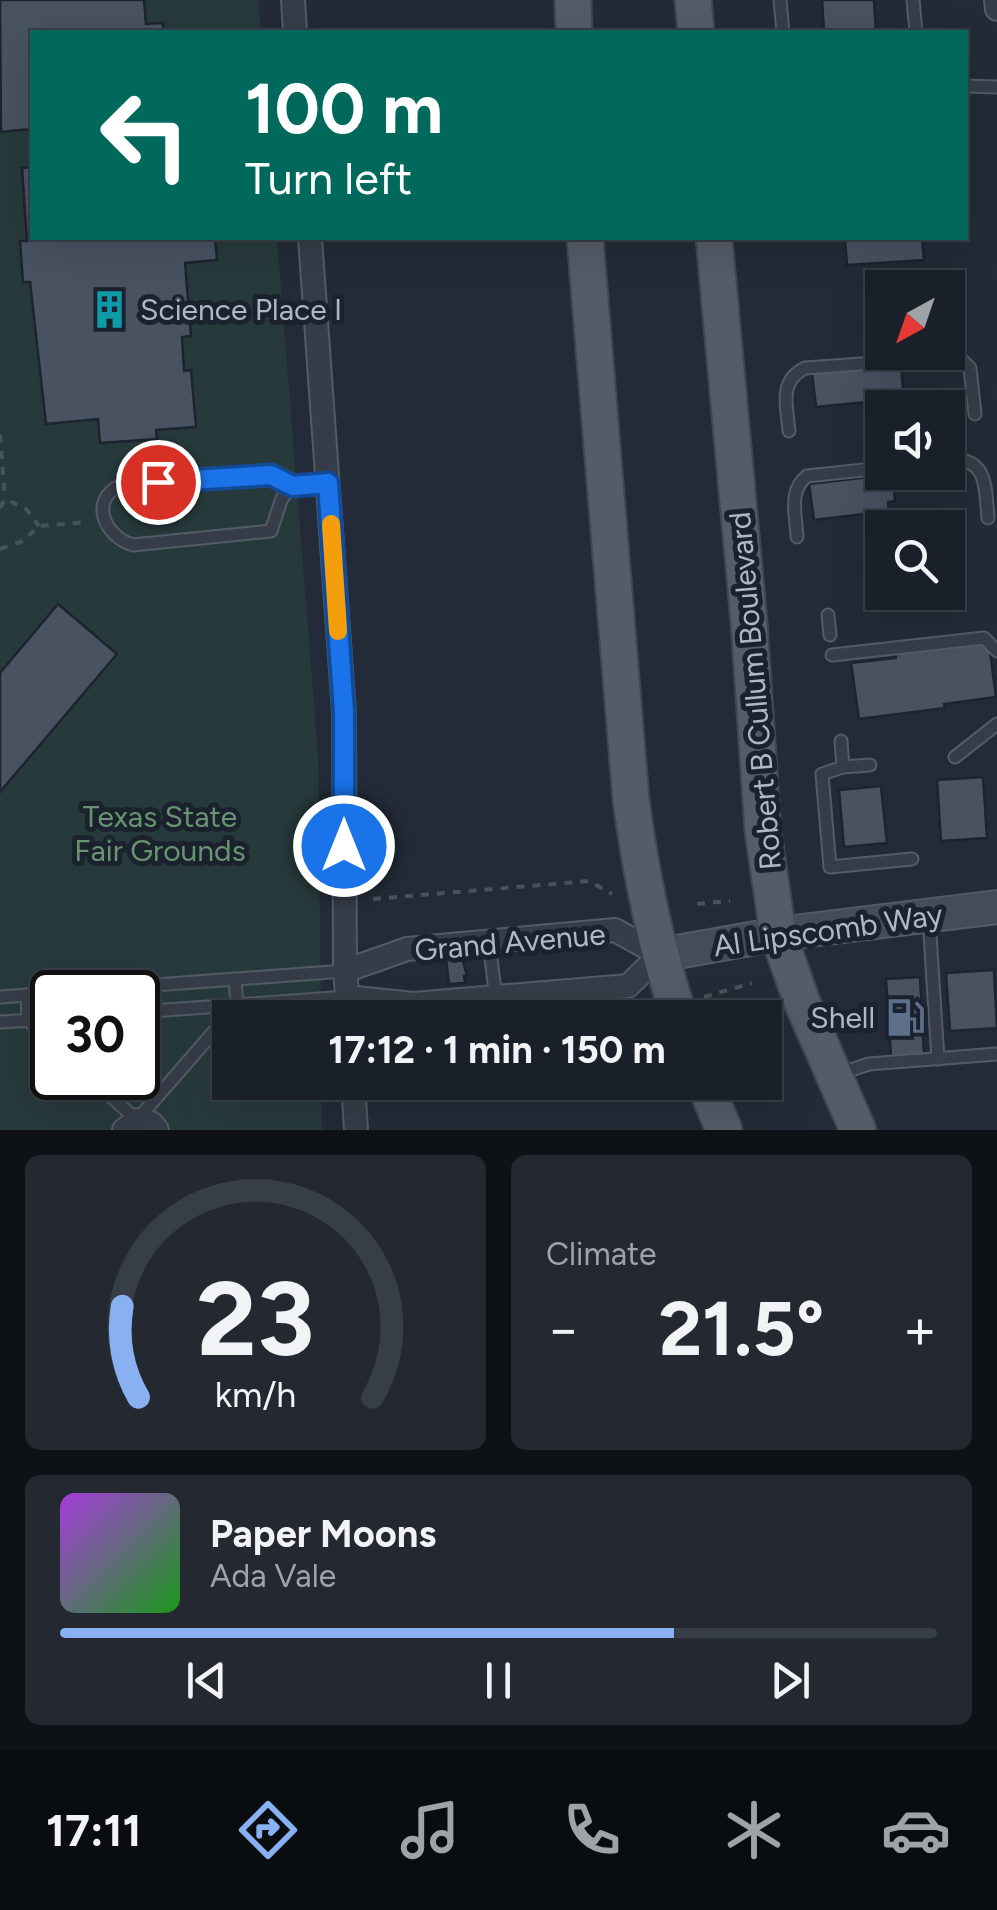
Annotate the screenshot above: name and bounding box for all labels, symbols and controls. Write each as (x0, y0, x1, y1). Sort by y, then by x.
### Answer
text: 100 m (245, 66, 443, 151)
icon: left (80, 70, 210, 200)
text: Turn left (245, 151, 412, 205)
north arrow (865, 270, 965, 370)
map controls (865, 270, 965, 610)
building icon: Science Place I (89, 288, 131, 330)
place label: Science Place I (140, 291, 342, 328)
button: sound (865, 390, 965, 490)
pin (116, 440, 201, 525)
icon: arrive (131, 455, 186, 510)
street label: Robert B Cullum Boulevard (721, 510, 789, 872)
button: search (865, 510, 965, 610)
position arrow (292, 794, 396, 898)
park label: Texas State Fair Grounds (74, 798, 246, 869)
street label: Al Lipscomb Way (711, 896, 945, 964)
street label: Grand Avenue (413, 915, 607, 969)
speed limit sign: 30 (30, 970, 160, 1100)
fuel station icon: Shell (884, 996, 926, 1038)
place label: Shell (810, 999, 875, 1036)
text: 17:12 · 1 min · 150 m (328, 1027, 666, 1073)
text: Climate (546, 1235, 657, 1273)
text: 23 (196, 1256, 315, 1381)
text: 21.5° (659, 1284, 824, 1374)
text: − (546, 1296, 580, 1362)
text: + (903, 1296, 937, 1362)
text: km/h (215, 1373, 296, 1416)
text: Paper Moons (210, 1511, 436, 1557)
text: Ada Vale (210, 1557, 336, 1595)
icon: previous (179, 1653, 234, 1708)
icon: pause (471, 1653, 526, 1708)
icon: next (763, 1653, 818, 1708)
icon: directions (233, 1795, 303, 1865)
icon: music (395, 1795, 465, 1865)
icon: phone (557, 1795, 627, 1865)
icon: climate (719, 1795, 789, 1865)
icon: car (881, 1795, 951, 1865)
text: 17:11 (46, 1803, 142, 1857)

